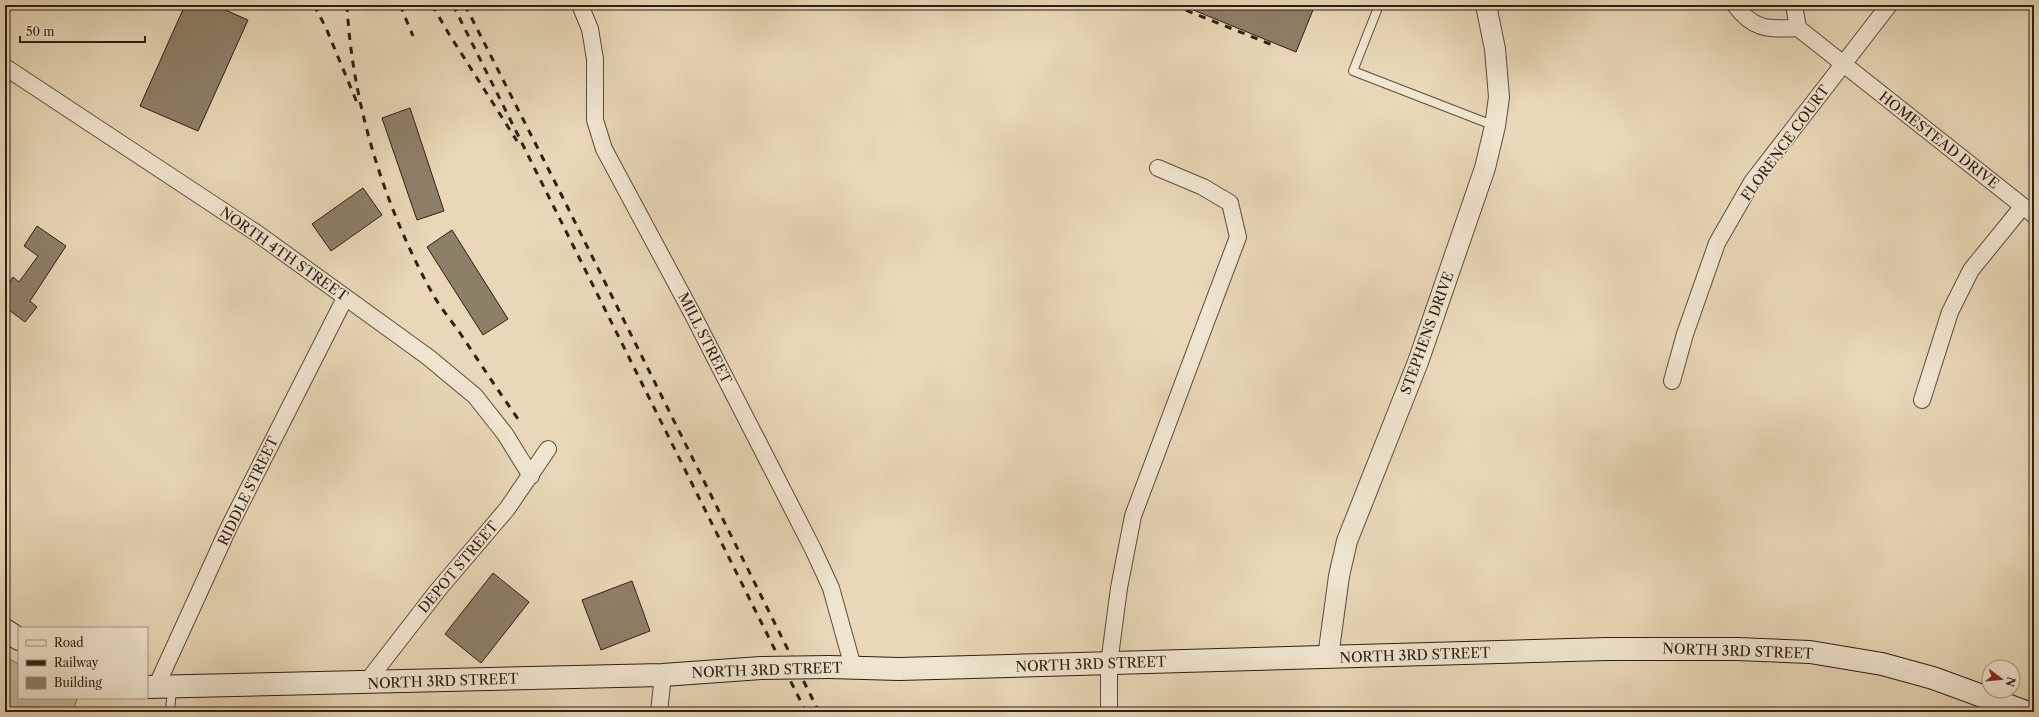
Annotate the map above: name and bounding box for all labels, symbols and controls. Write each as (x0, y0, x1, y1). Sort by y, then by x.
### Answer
scale bar (20, 18, 145, 44)
text: 50 m (26, 24, 55, 39)
street label: FLORENCE COURT (1737, 81, 1833, 204)
street label: HOMESTEAD DRIVE (1875, 87, 2003, 193)
street label: NORTH 4TH STREET (216, 203, 352, 305)
street label: STEPHENS DRIVE (1396, 269, 1458, 397)
street label: MILL STREET (674, 289, 736, 387)
street label: RIDDLE STREET (214, 433, 282, 549)
street label: DEPOT STREET (414, 517, 502, 617)
legend (18, 627, 148, 699)
text: Road (54, 635, 84, 650)
street label: NORTH 3RD STREET (1662, 639, 1814, 663)
street label: NORTH 3RD STREET (1339, 643, 1491, 667)
street label: NORTH 3RD STREET (1015, 652, 1167, 676)
text: Railway (54, 655, 99, 670)
street label: NORTH 3RD STREET (691, 658, 843, 682)
north arrow (1981, 659, 2021, 699)
street label: NORTH 3RD STREET (367, 669, 519, 693)
text: Building (54, 675, 102, 690)
text: N (2002, 675, 2019, 689)

